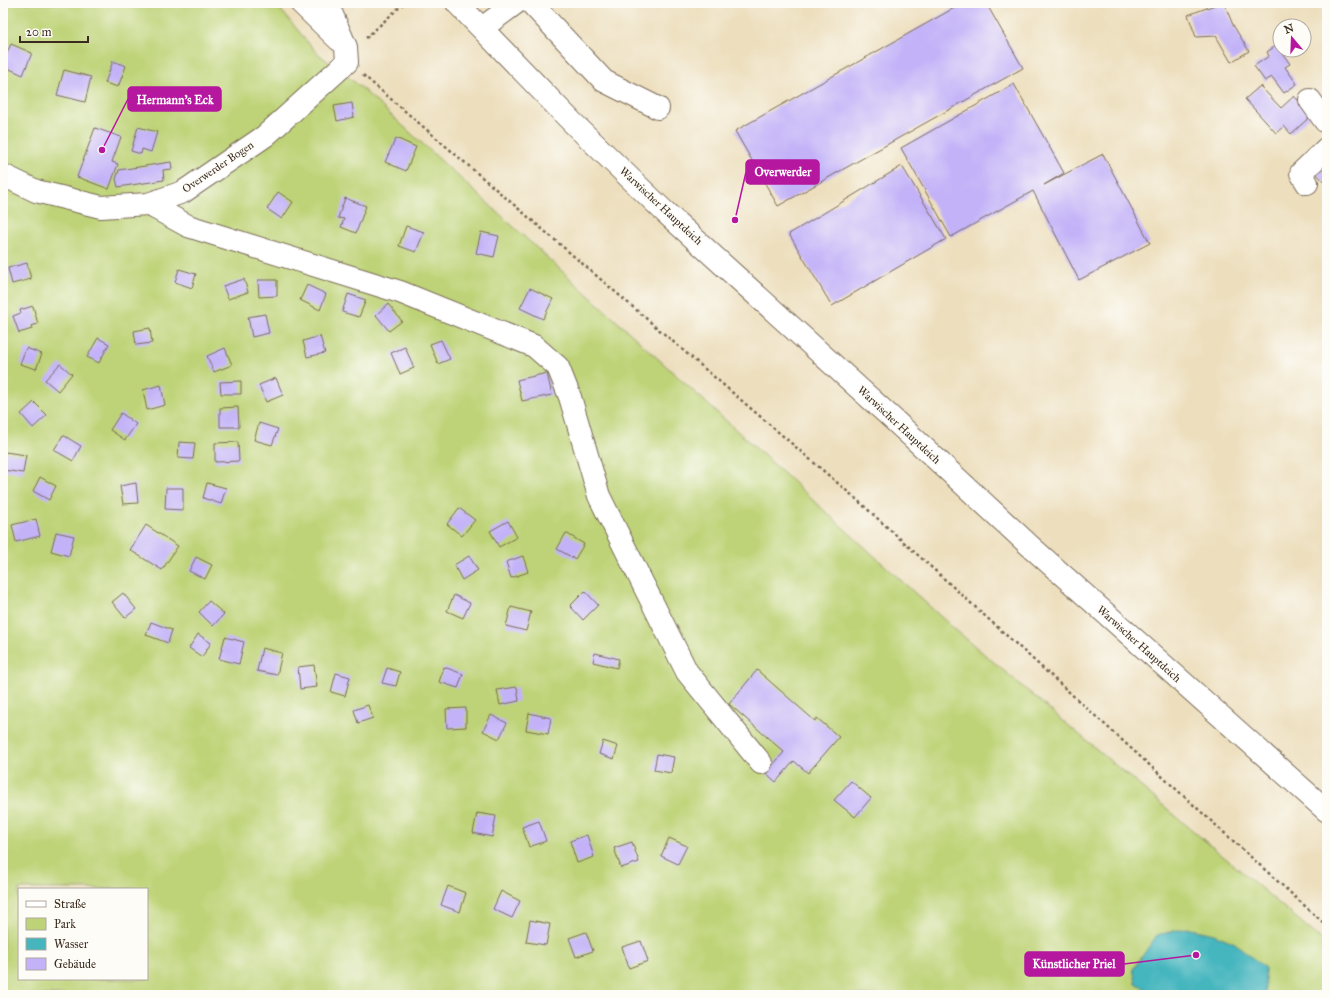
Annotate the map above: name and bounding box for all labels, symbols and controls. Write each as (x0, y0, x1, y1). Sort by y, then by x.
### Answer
scale bar (20, 18, 88, 44)
north arrow (1272, 18, 1312, 58)
text: N (1282, 21, 1296, 37)
text: 20 m (26, 25, 52, 39)
callout: Hermann's Eck (128, 87, 221, 111)
text: Hermann's Eck (137, 93, 214, 107)
street label: Overwerder Bogen (180, 138, 256, 196)
callout: Overwerder (746, 160, 819, 184)
street label: Warwischer Hauptdeich (617, 164, 705, 248)
text: Overwerder (754, 165, 812, 179)
street label: Warwischer Hauptdeich (855, 383, 943, 467)
street label: Warwischer Hauptdeich (1094, 603, 1184, 685)
legend (18, 888, 148, 980)
text: Straße (54, 897, 86, 911)
text: Park (54, 917, 76, 931)
text: Wasser (54, 937, 89, 951)
callout: Künstlicher Priel (1025, 952, 1124, 976)
text: Gebäude (54, 957, 96, 971)
text: Künstlicher Priel (1033, 957, 1116, 971)

